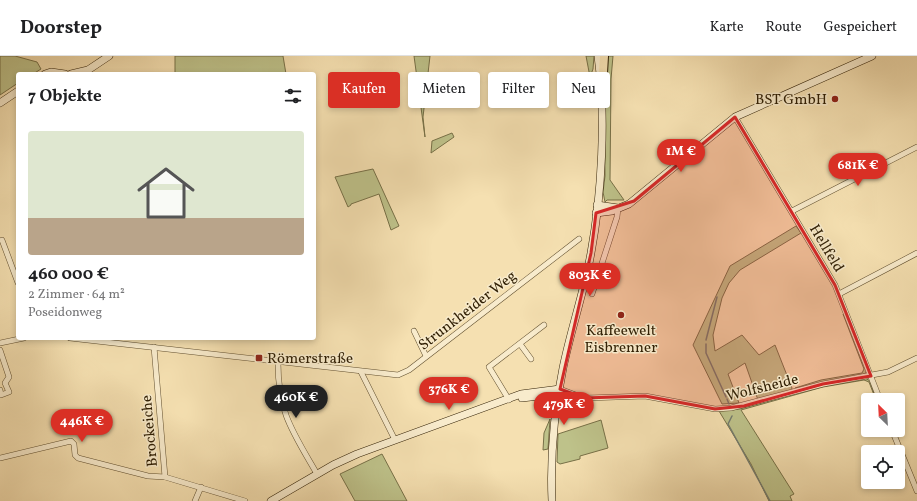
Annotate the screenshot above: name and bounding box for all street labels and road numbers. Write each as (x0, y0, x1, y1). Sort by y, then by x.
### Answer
street label: Hellfeld (803, 221, 848, 277)
street label: Strunkheider Weg (415, 266, 522, 356)
street label: Wolfsheide (724, 369, 801, 408)
street label: Brockeiche (137, 394, 164, 468)

